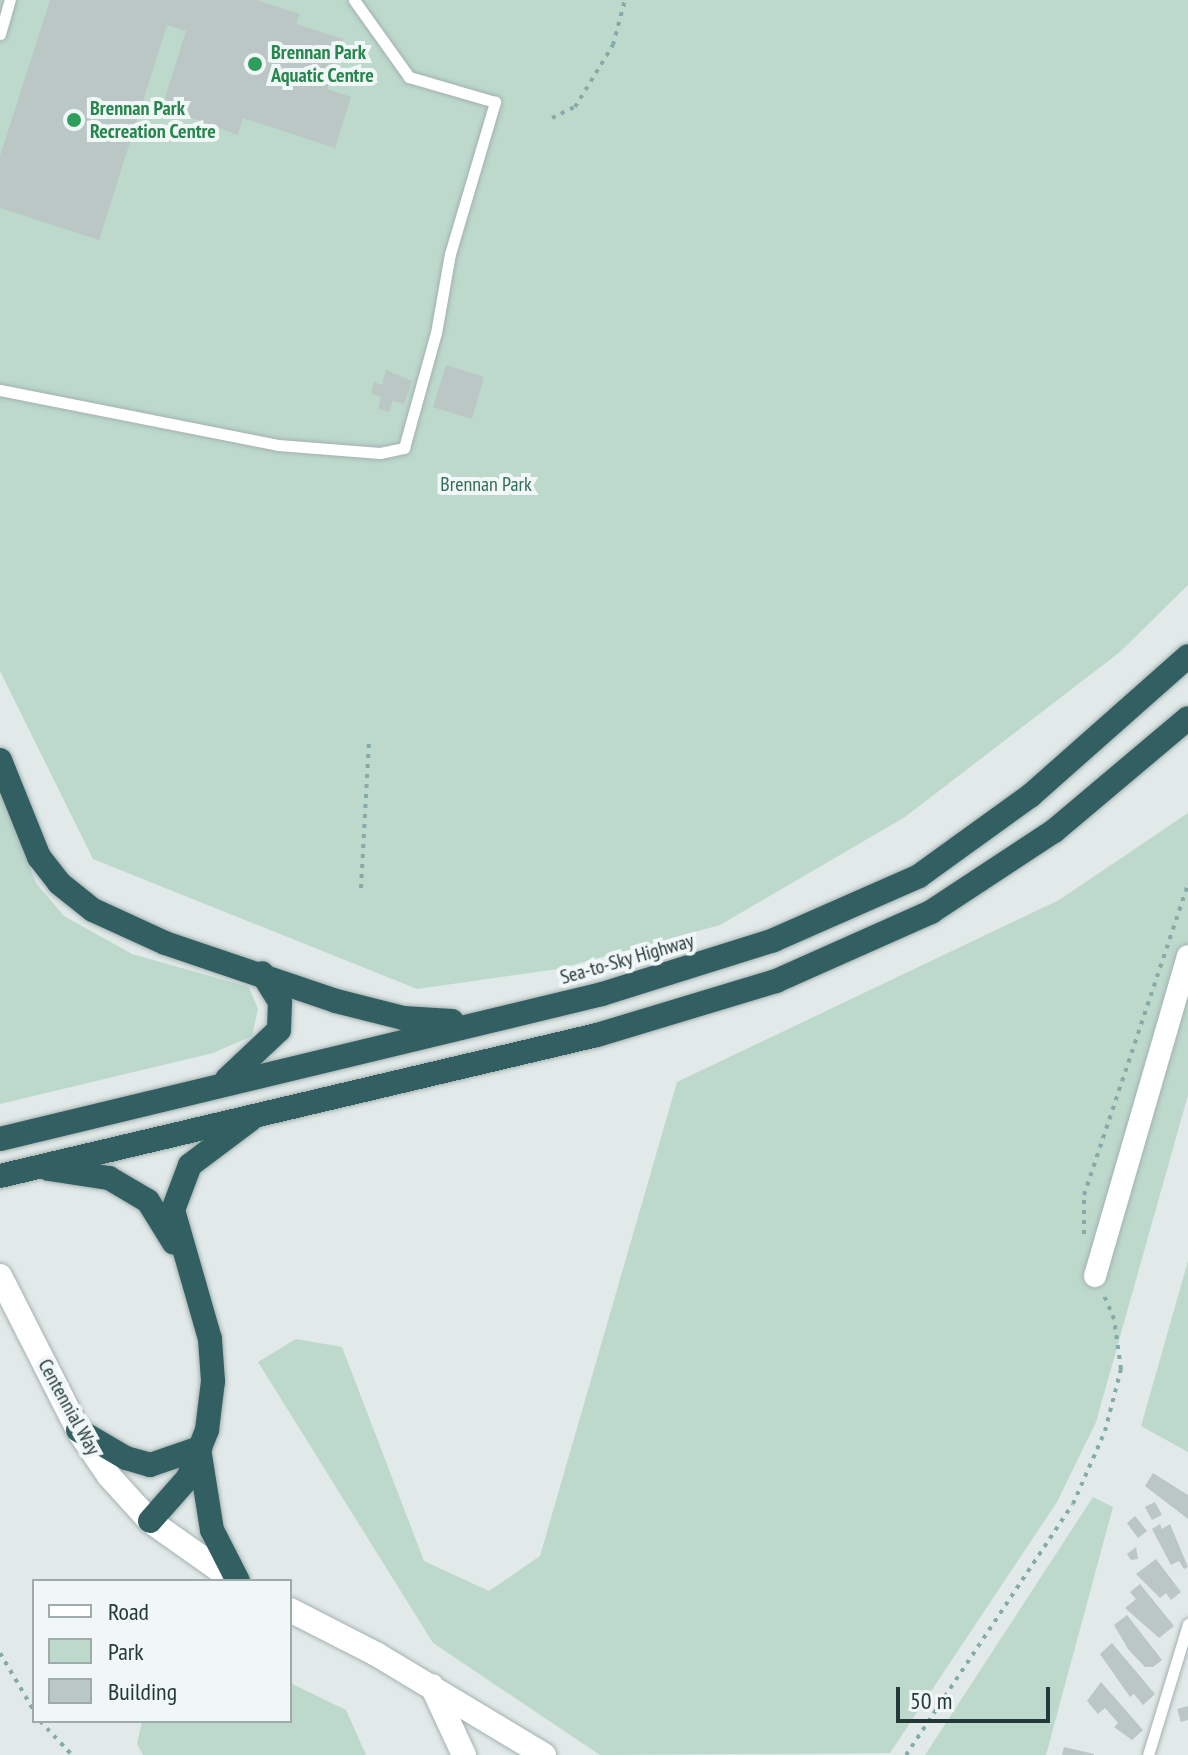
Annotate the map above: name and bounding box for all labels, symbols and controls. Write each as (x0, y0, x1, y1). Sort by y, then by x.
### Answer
place label: Brennan Park Aquatic Centre (271, 40, 374, 87)
marker: Brennan Park Aquatic Centre (246, 55, 264, 73)
place label: Brennan Park Recreation Centre (90, 96, 216, 143)
marker: Brennan Park Recreation Centre (65, 111, 83, 129)
park label: Brennan Park (440, 472, 532, 496)
street label: Sea-to-Sky Highway (557, 928, 697, 990)
street label: Centennial Way (33, 1355, 105, 1459)
legend (32, 1579, 292, 1723)
text: Road (108, 1596, 149, 1627)
text: Park (108, 1636, 144, 1667)
scale bar (900, 1671, 1054, 1721)
text: Building (108, 1676, 177, 1707)
text: 50 m (910, 1685, 952, 1716)

